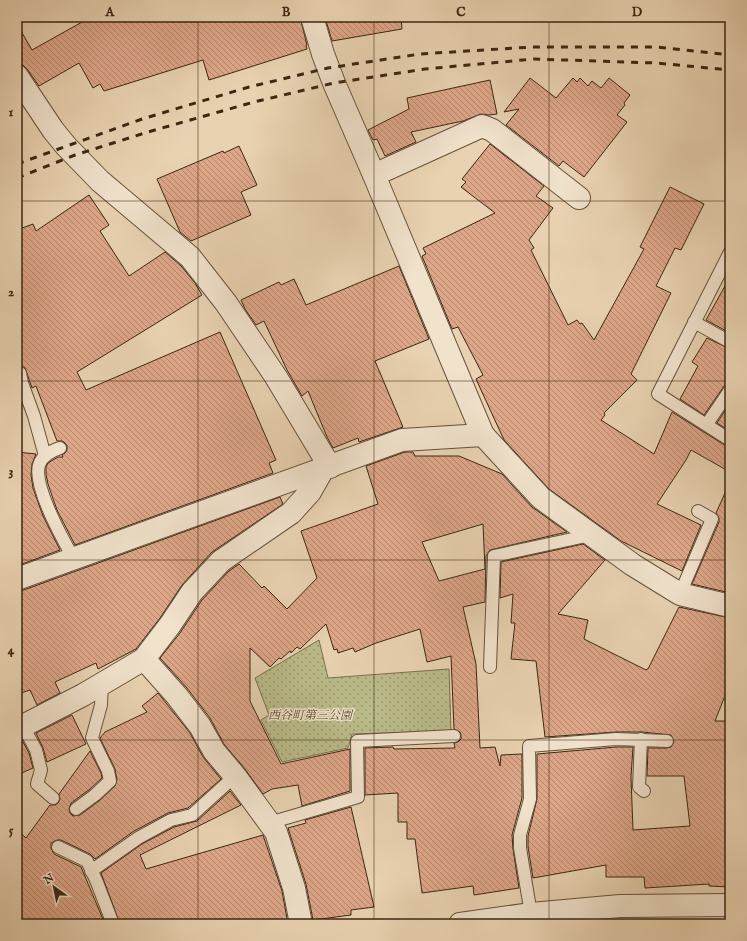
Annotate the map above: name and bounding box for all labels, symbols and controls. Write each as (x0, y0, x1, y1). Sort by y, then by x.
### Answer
text: A (105, 4, 116, 21)
text: B (282, 4, 291, 21)
text: C (456, 4, 466, 21)
text: D (632, 4, 643, 21)
text: 1 (9, 104, 14, 121)
text: 2 (8, 284, 14, 301)
text: 3 (9, 463, 14, 480)
text: 4 (8, 642, 15, 659)
park label: 西谷町第三公園 (268, 708, 354, 723)
text: 5 (9, 822, 14, 839)
north arrow (34, 867, 74, 907)
text: N (40, 871, 57, 888)

